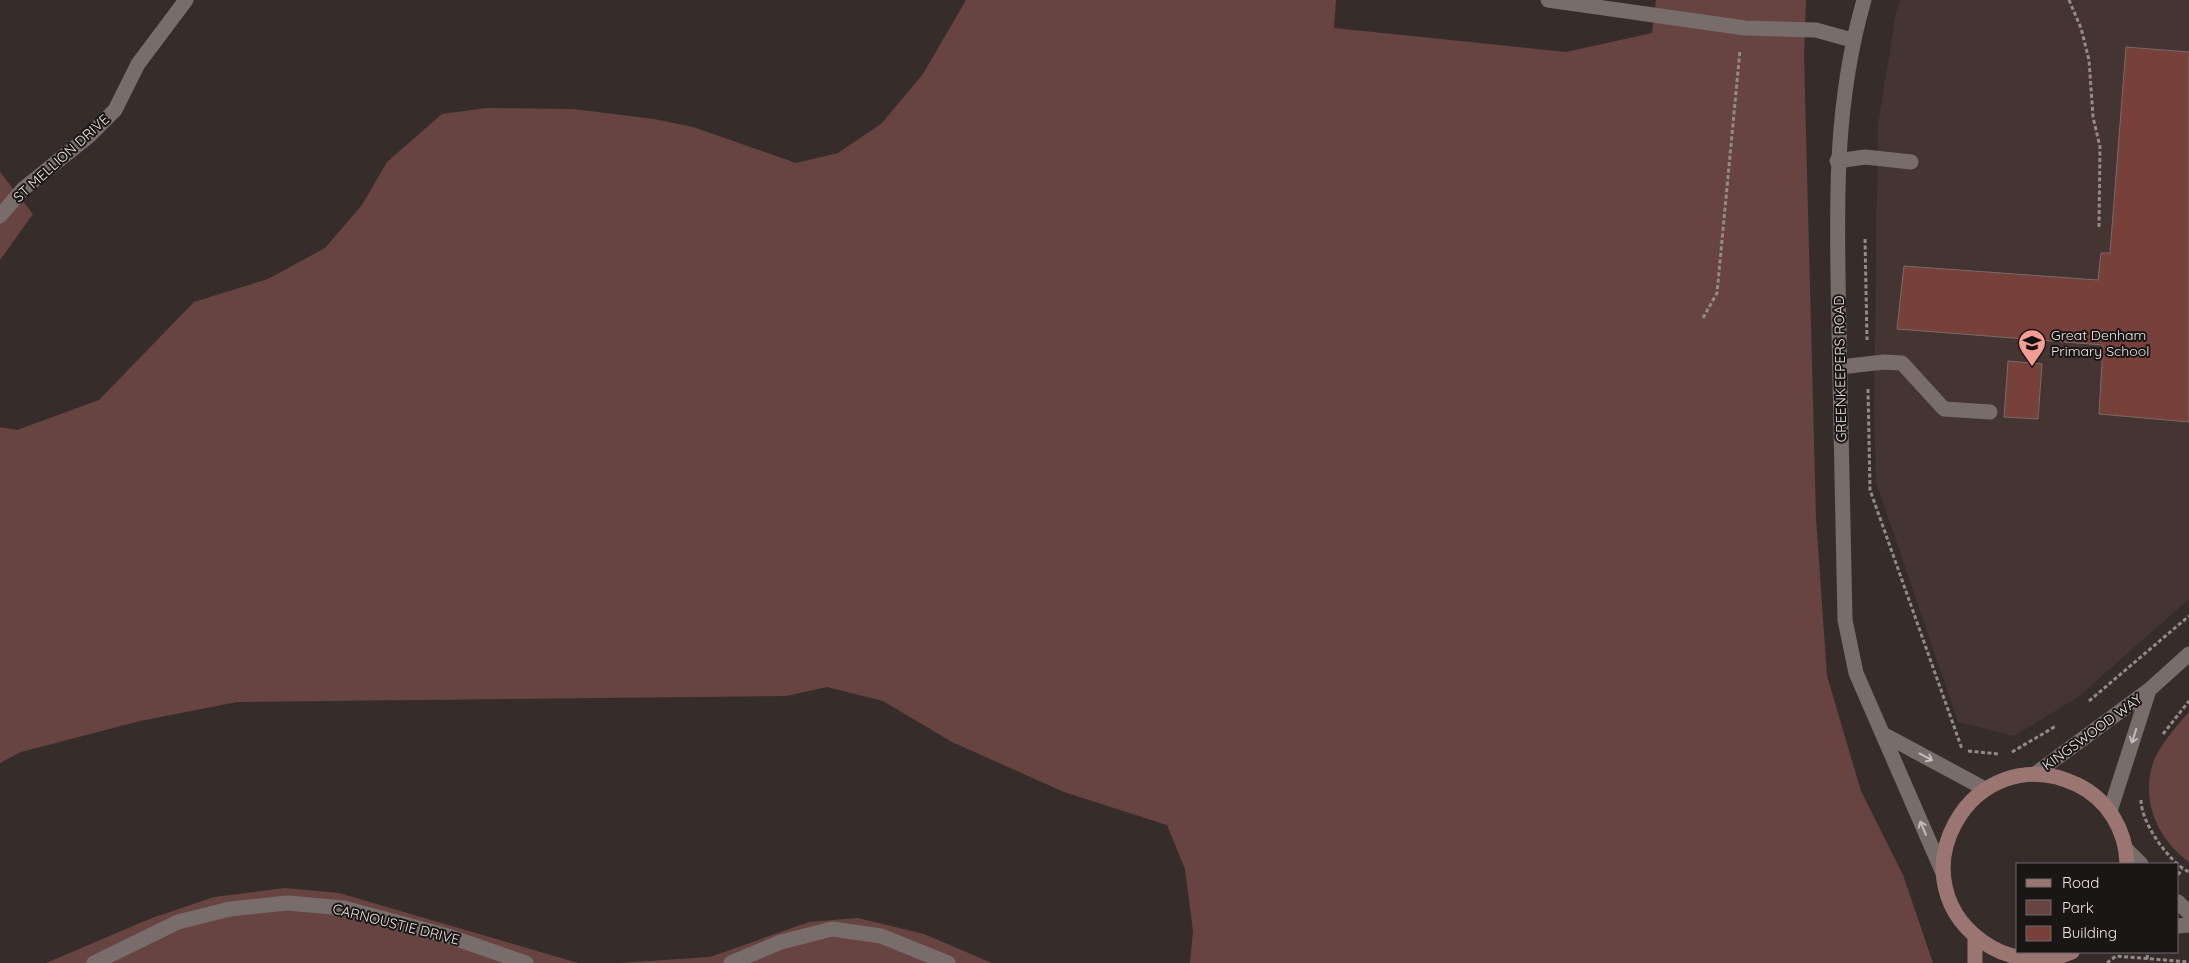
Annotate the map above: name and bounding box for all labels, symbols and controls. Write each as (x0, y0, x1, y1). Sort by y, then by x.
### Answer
street label: ST MELLION DRIVE (9, 110, 113, 206)
street label: GREENKEEPERS ROAD (1830, 295, 1850, 443)
place label: Great Denham Primary School (2051, 326, 2149, 360)
school or university icon: Great Denham Primary School (2017, 328, 2047, 367)
street label: KINGSWOOD WAY (2039, 690, 2146, 774)
one-way arrow (2129, 728, 2138, 744)
one-way arrow (1918, 753, 1933, 762)
one-way arrow (1918, 821, 1928, 836)
legend (2016, 863, 2179, 953)
text: Road (2062, 873, 2099, 892)
text: Park (2062, 898, 2094, 917)
street label: CARNOUSTIE DRIVE (331, 900, 461, 948)
text: Building (2062, 923, 2117, 942)

